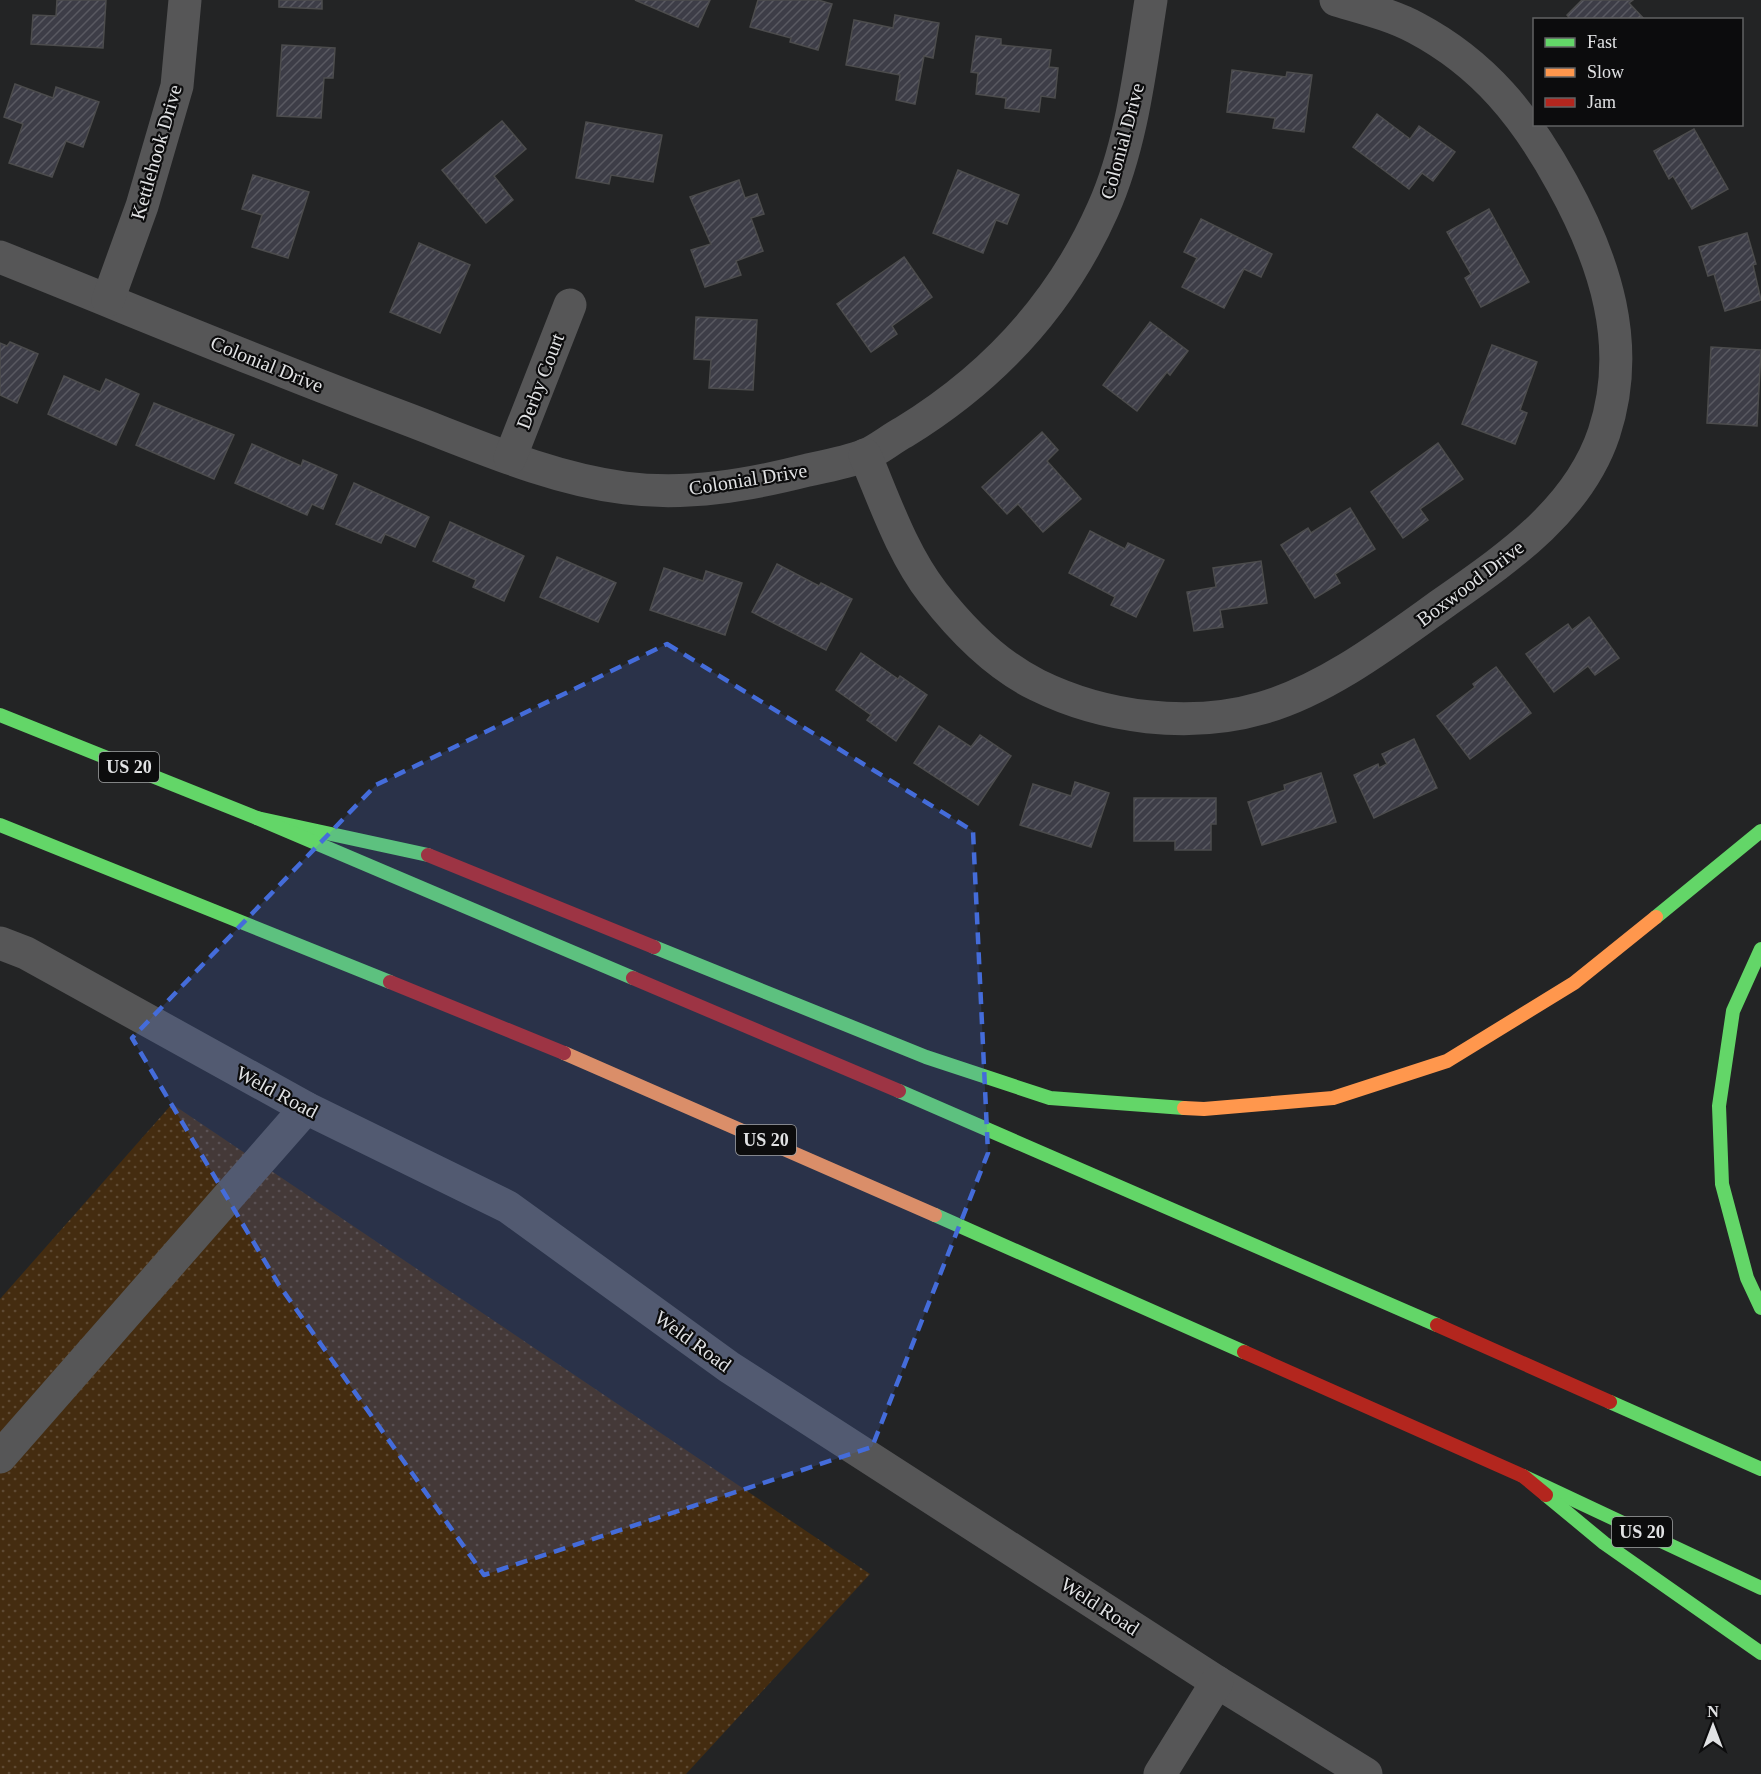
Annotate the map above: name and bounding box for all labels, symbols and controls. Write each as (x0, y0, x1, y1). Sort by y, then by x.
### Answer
legend (1533, 18, 1743, 126)
text: Fast (1587, 32, 1617, 52)
text: Slow (1587, 62, 1624, 82)
street label: Colonial Drive (1096, 80, 1148, 202)
street label: Kettlehook Drive (126, 82, 186, 222)
text: Jam (1587, 92, 1616, 112)
street label: Derby Court (512, 330, 569, 432)
street label: Colonial Drive (208, 331, 327, 397)
street label: Colonial Drive (687, 459, 809, 499)
street label: Boxwood Drive (1412, 536, 1528, 630)
road number: US 20 (99, 752, 159, 782)
street label: Weld Road (233, 1061, 321, 1123)
road number: US 20 (736, 1125, 796, 1155)
street label: Weld Road (651, 1306, 735, 1376)
road number: US 20 (1612, 1517, 1672, 1547)
street label: Weld Road (1057, 1573, 1143, 1639)
north arrow (1683, 1696, 1743, 1756)
text: N (1707, 1703, 1719, 1720)

